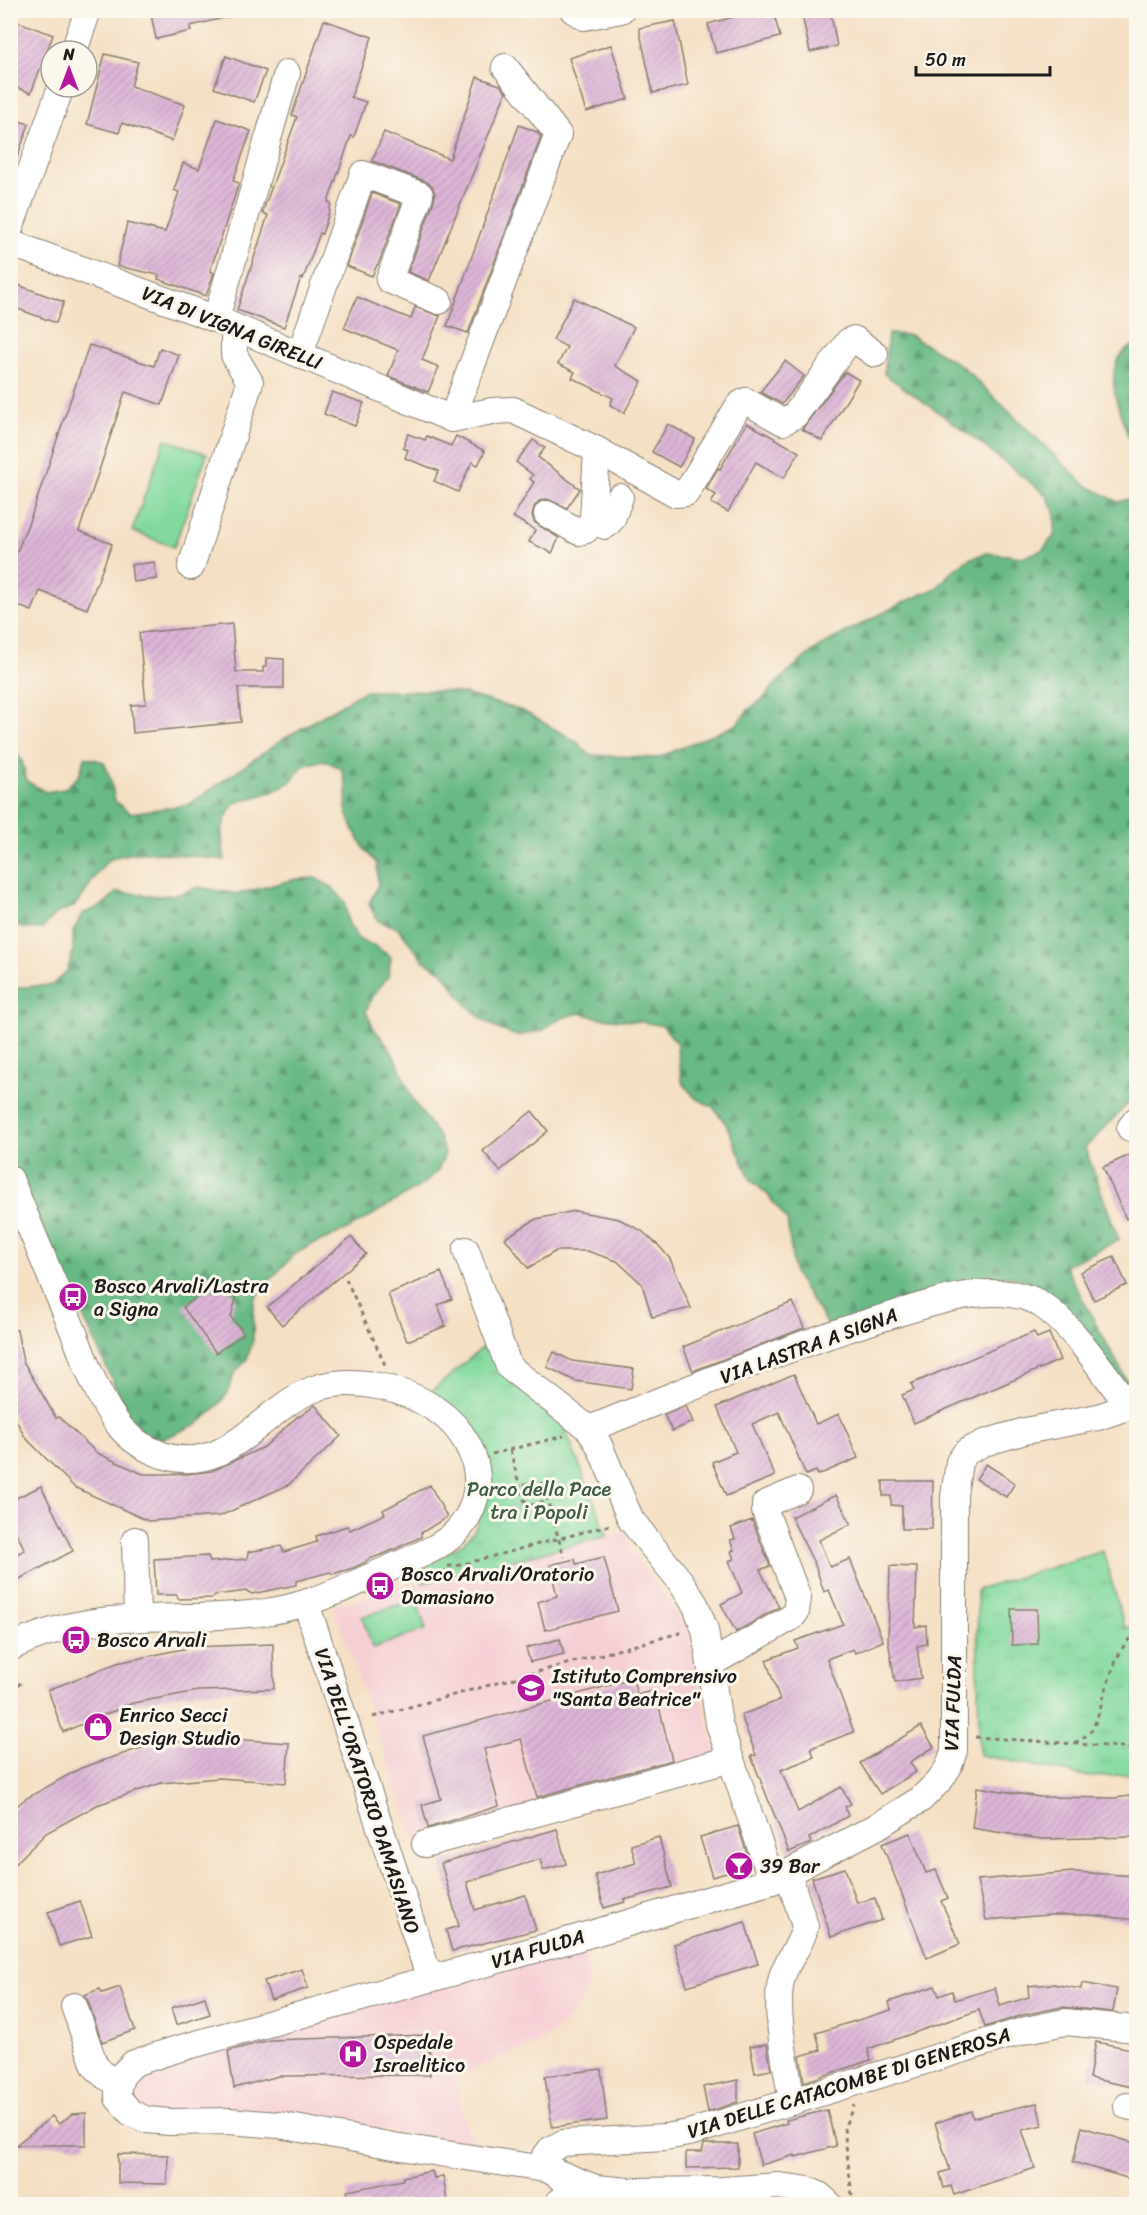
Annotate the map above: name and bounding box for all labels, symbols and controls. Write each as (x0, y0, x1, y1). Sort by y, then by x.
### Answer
north arrow (39, 39, 99, 99)
scale bar (916, 39, 1050, 77)
text: N (62, 40, 75, 69)
text: 50 m (925, 44, 966, 76)
street label: VIA DI VIGNA GIRELLI (136, 276, 328, 380)
place label: Bosco Arvali/Lastra a Signa (94, 1269, 270, 1327)
bus stop icon: Bosco Arvali/Lastra a Signa (57, 1281, 89, 1313)
street label: VIA LASTRA A SIGNA (715, 1298, 903, 1394)
park label: Parco della Pace tra i Popoli (467, 1472, 612, 1530)
place label: Bosco Arvali/Oratorio Damasiano (401, 1557, 594, 1615)
bus stop icon: Bosco Arvali/Oratorio Damasiano (364, 1570, 396, 1602)
place label: Bosco Arvali (97, 1623, 208, 1658)
bus stop icon: Bosco Arvali (60, 1624, 92, 1656)
street label: VIA DELL'ORATORIO DAMASIANO (304, 1643, 430, 1939)
street label: VIA FULDA (934, 1654, 972, 1752)
place label: Istituto Comprensivo "Santa Beatrice" (551, 1659, 737, 1717)
school or university icon: Istituto Comprensivo "Santa Beatrice" (515, 1672, 547, 1704)
place label: Enrico Secci Design Studio (119, 1698, 240, 1756)
shop icon: Enrico Secci Design Studio (82, 1711, 114, 1743)
place label: 39 Bar (760, 1849, 821, 1884)
bar icon: 39 Bar (723, 1850, 755, 1882)
street label: VIA FULDA (487, 1919, 589, 1979)
street label: VIA DELLE CATACOMBE DI GENEROSA (683, 2017, 1015, 2149)
place label: Ospedale Israelitico (373, 2025, 465, 2083)
hospital icon: Ospedale Israelitico (337, 2038, 369, 2070)

